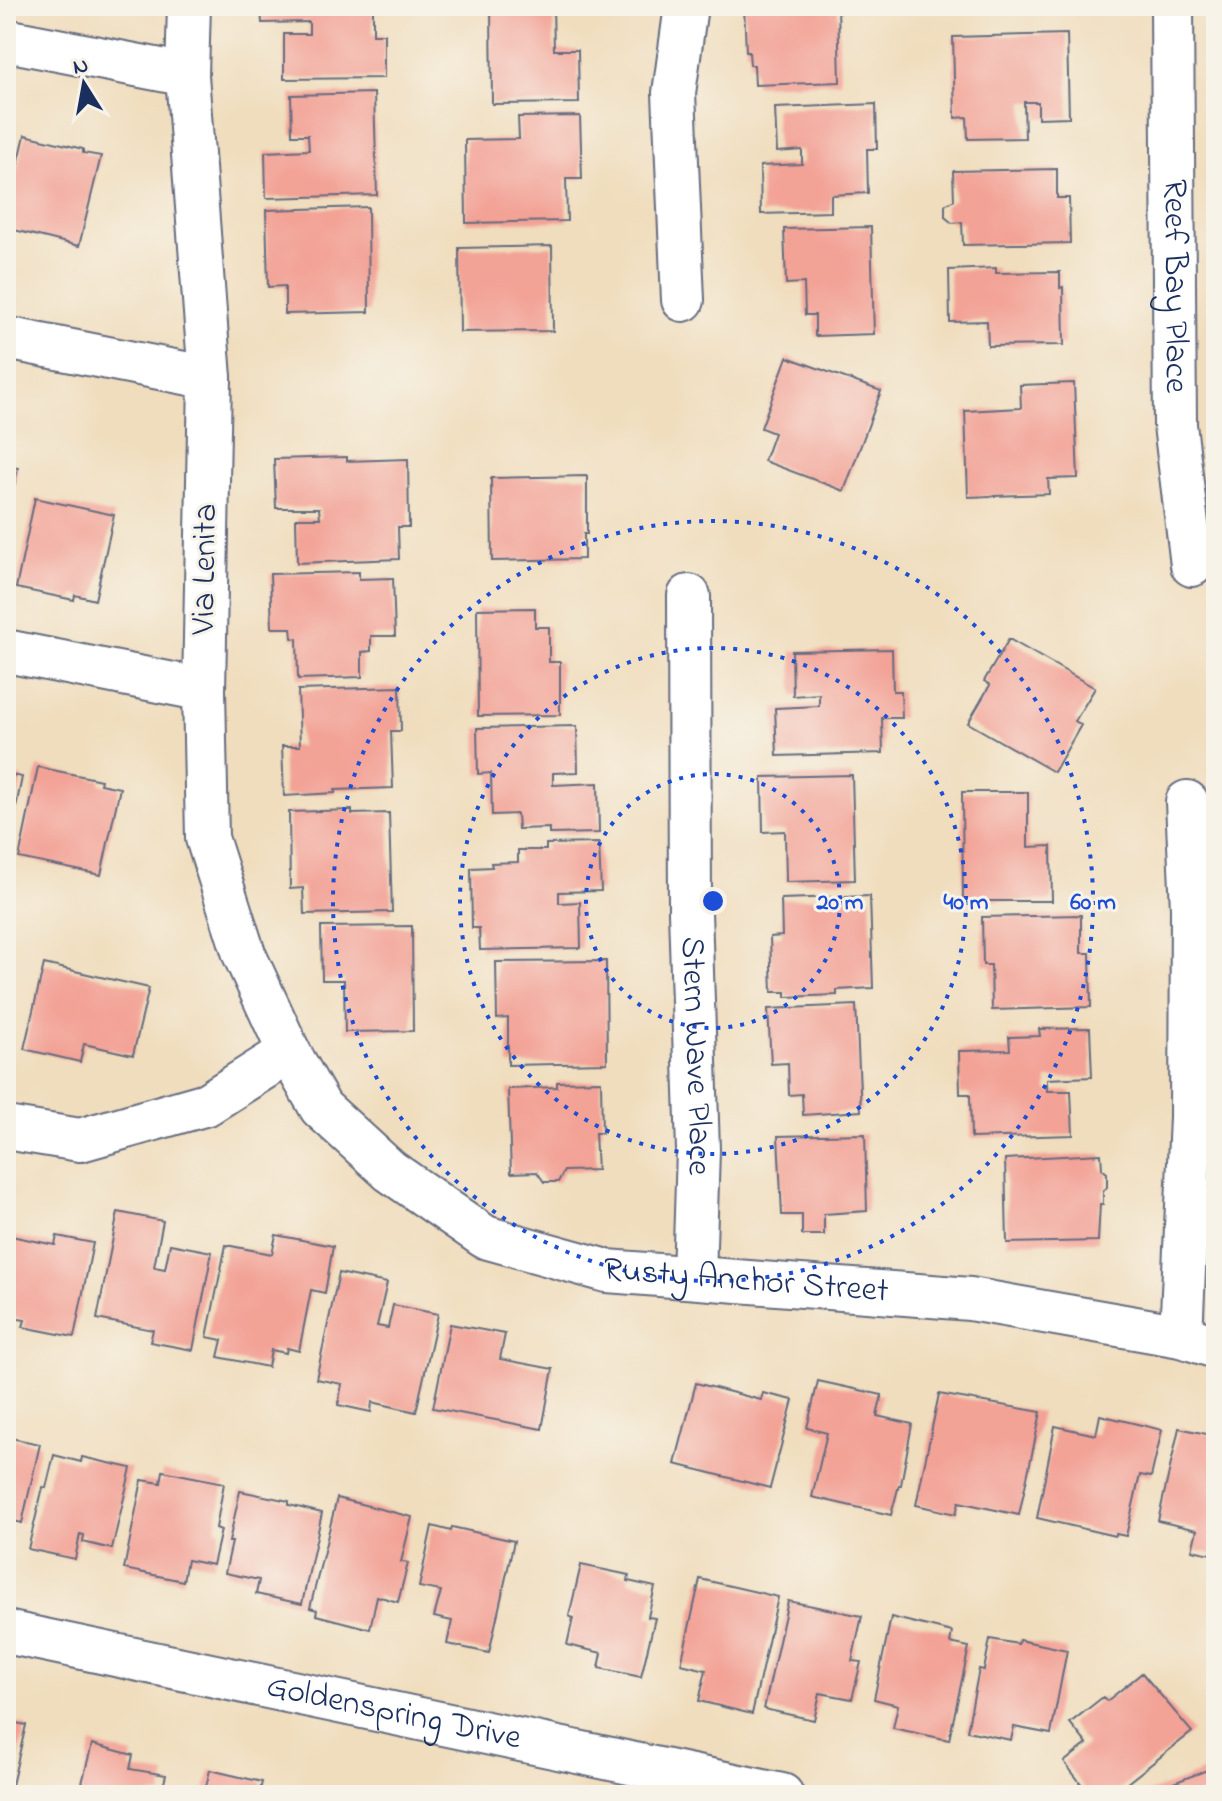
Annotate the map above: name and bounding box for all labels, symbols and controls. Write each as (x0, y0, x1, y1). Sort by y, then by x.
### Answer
north arrow (44, 44, 124, 124)
text: N (70, 50, 91, 84)
street label: Reef Bay Place (1148, 179, 1200, 394)
street label: Via Lenita (180, 503, 232, 636)
text: 20 m (816, 886, 864, 921)
text: 40 m (944, 886, 989, 921)
text: 60 m (1070, 886, 1116, 921)
centre of rings (699, 887, 727, 915)
street label: Stern Wave Place (666, 936, 723, 1177)
street label: Rusty Anchor Street (601, 1246, 890, 1318)
street label: Goldenspring Drive (262, 1662, 526, 1765)

